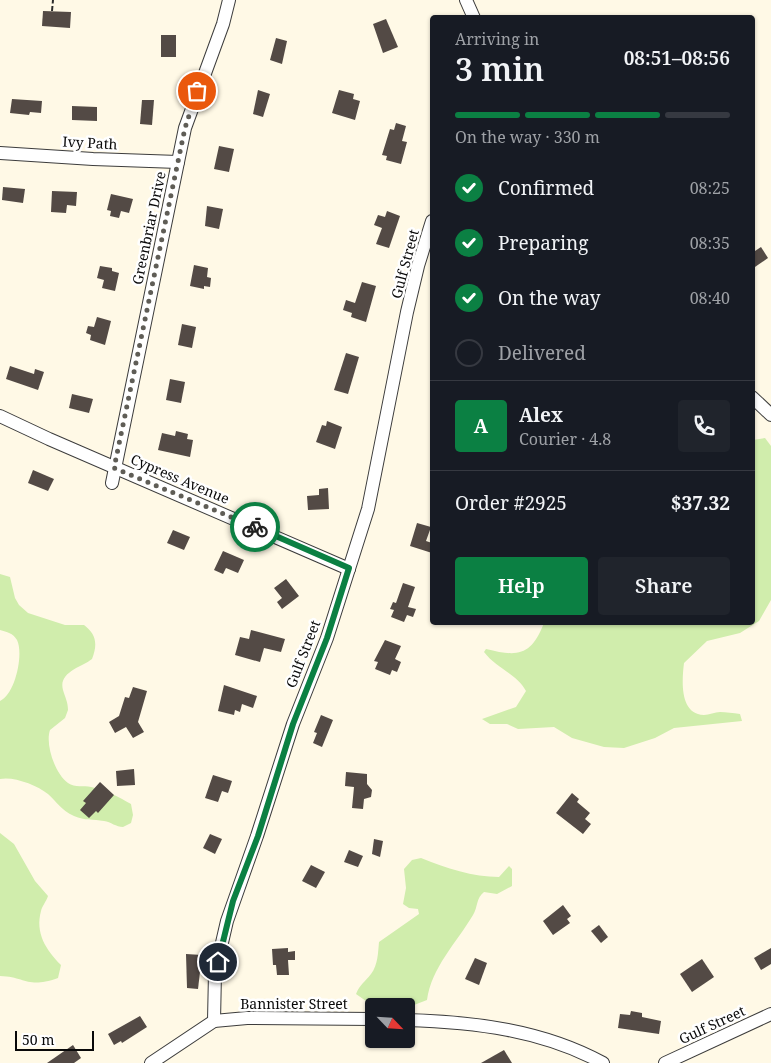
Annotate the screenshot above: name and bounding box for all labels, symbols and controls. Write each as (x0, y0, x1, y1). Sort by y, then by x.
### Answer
text: Arriving in (455, 28, 539, 50)
text: 08:51–08:56 (624, 45, 730, 71)
text: 3 min (455, 47, 544, 90)
pin (176, 70, 218, 112)
icon: bag (183, 77, 211, 105)
text: On the way · 330 m (455, 126, 600, 148)
street label: Ivy Path (62, 132, 118, 153)
street label: Greenbriar Drive (127, 170, 170, 286)
icon: check (455, 174, 483, 202)
text: Confirmed (498, 175, 594, 201)
text: 08:25 (690, 177, 730, 199)
street label: Gulf Street (386, 227, 423, 301)
icon: check (455, 229, 483, 257)
text: Preparing (498, 230, 588, 256)
text: 08:35 (690, 232, 730, 254)
icon: check (455, 284, 483, 312)
text: On the way (498, 285, 601, 311)
text: 08:40 (690, 287, 730, 309)
text: Delivered (498, 340, 586, 366)
button: phone (678, 400, 730, 452)
text: Alex (519, 402, 563, 428)
text: A (474, 413, 488, 439)
text: Courier · 4.8 (519, 428, 611, 450)
street label: Cypress Avenue (128, 449, 232, 508)
text: Order #2925 (455, 490, 567, 516)
text: $37.32 (671, 490, 730, 516)
courier (230, 502, 280, 552)
icon: bike (241, 513, 269, 541)
button: Help (455, 557, 588, 615)
button: Share (598, 557, 730, 615)
street label: Gulf Street (281, 617, 324, 690)
pin (197, 941, 239, 983)
icon: home (204, 948, 232, 976)
street label: Bannister Street (240, 994, 348, 1013)
north arrow (365, 998, 415, 1048)
map controls (365, 998, 415, 1048)
street label: Gulf Street (676, 1001, 748, 1048)
scale bar (15, 1028, 94, 1051)
text: 50 m (22, 1030, 55, 1049)

